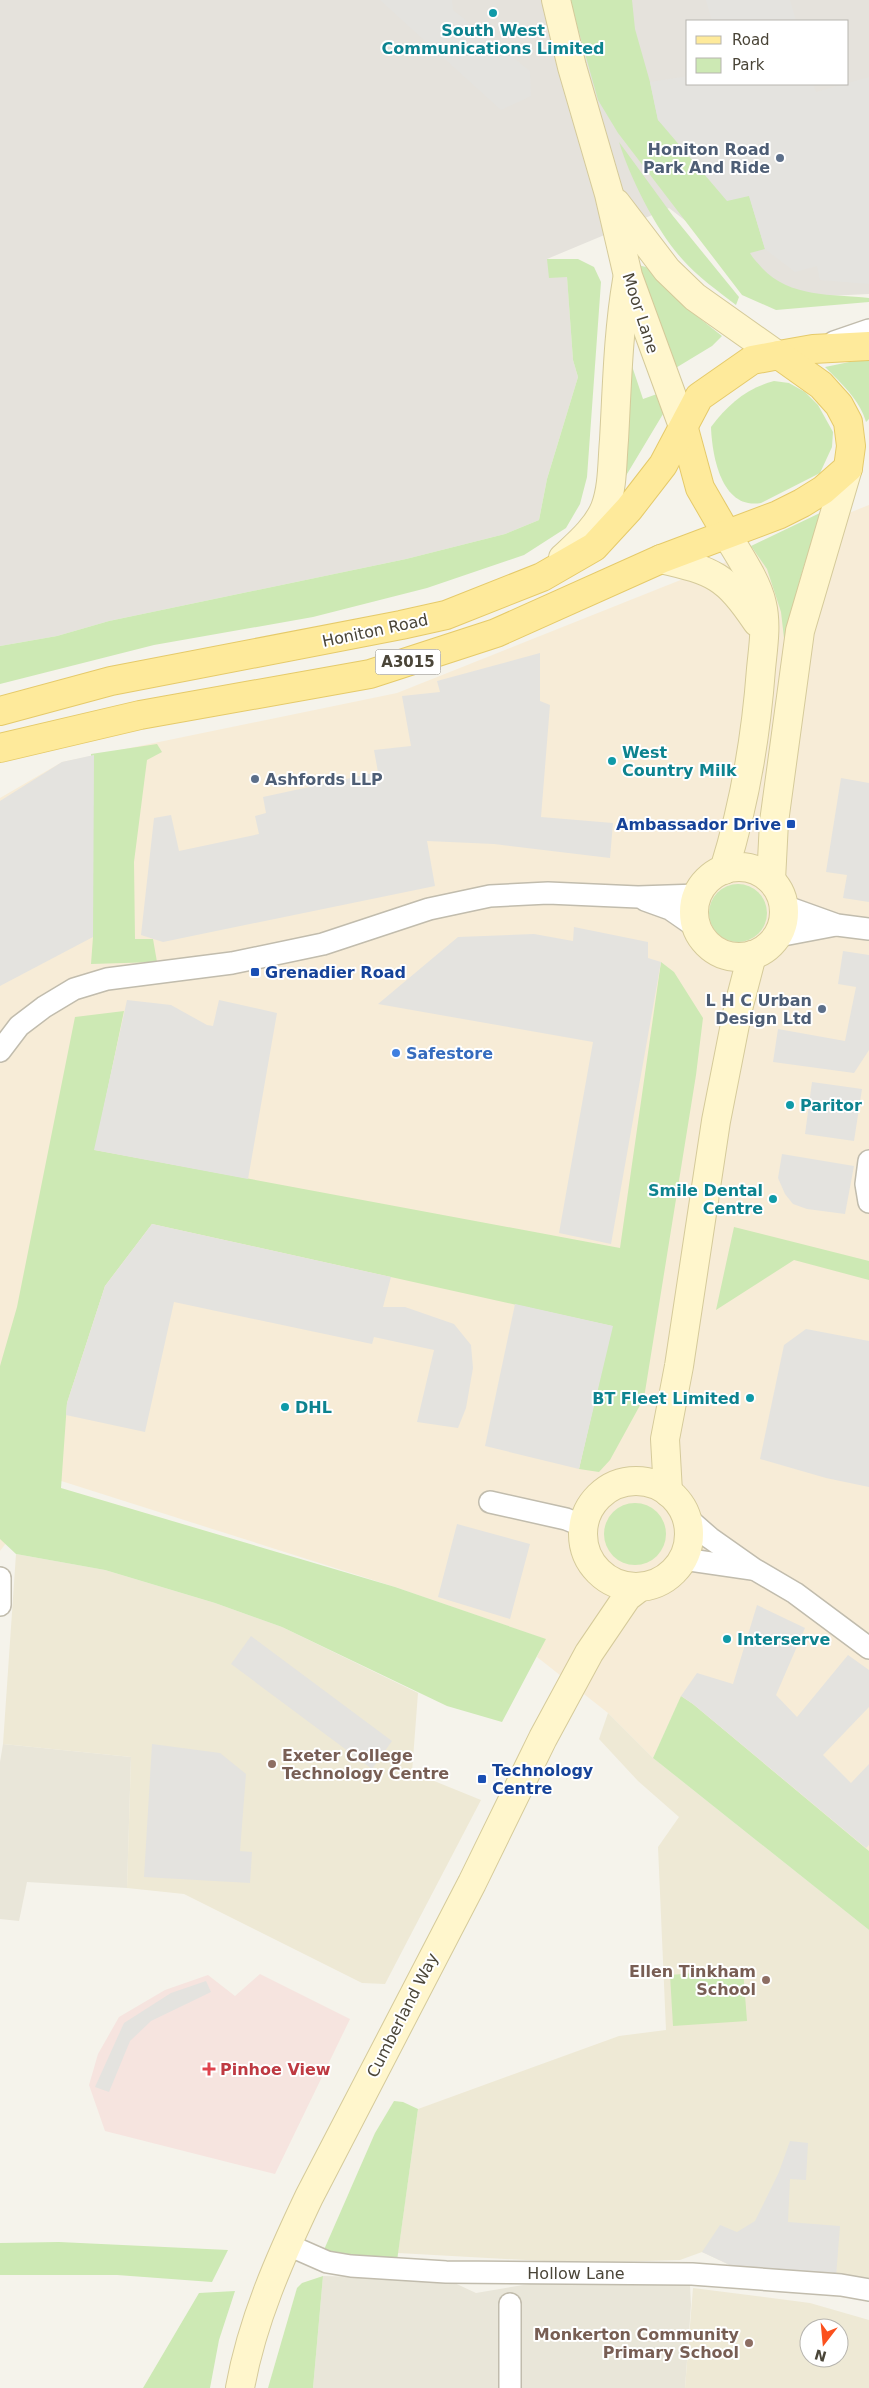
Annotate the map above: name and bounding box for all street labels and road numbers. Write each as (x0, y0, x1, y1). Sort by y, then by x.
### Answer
street label: Moor Lane (619, 270, 662, 356)
street label: Honiton Road (320, 610, 430, 651)
road number: A3015 (376, 650, 440, 674)
street label: Cumberland Way (363, 1950, 442, 2081)
street label: Hollow Lane (527, 2264, 625, 2283)

